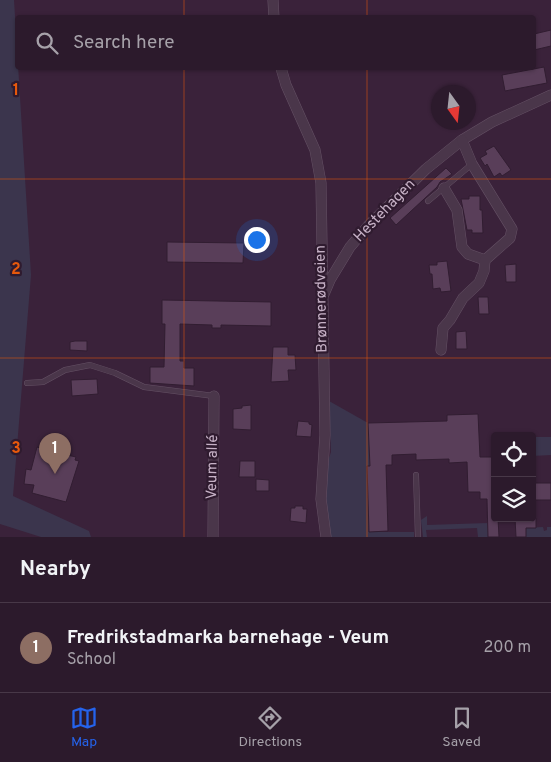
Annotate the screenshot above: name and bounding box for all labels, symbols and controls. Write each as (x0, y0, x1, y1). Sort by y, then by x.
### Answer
search box (15, 15, 536, 70)
icon: search (33, 29, 61, 57)
text: Search here (73, 31, 175, 55)
text: 1 (13, 81, 19, 101)
north arrow (431, 85, 476, 130)
street label: Hestehagen (350, 175, 420, 247)
your location (244, 227, 270, 253)
street label: Brønnerødveien (312, 245, 332, 353)
text: 2 (11, 260, 21, 280)
map controls (491, 432, 536, 522)
button: locate (491, 432, 536, 477)
pin: 1 (39, 433, 71, 474)
street label: Veum allé (203, 434, 223, 500)
text: 3 (11, 439, 21, 459)
button: layers (491, 477, 536, 522)
text: Nearby (20, 556, 91, 583)
text: Fredrikstadmarka barnehage - Veum (67, 626, 389, 650)
text: 1 (33, 638, 39, 658)
text: 200 m (483, 638, 531, 658)
text: School (67, 650, 116, 670)
tab: Map (70, 704, 98, 751)
tab: Directions (238, 704, 302, 751)
tab: Saved (442, 704, 481, 751)

